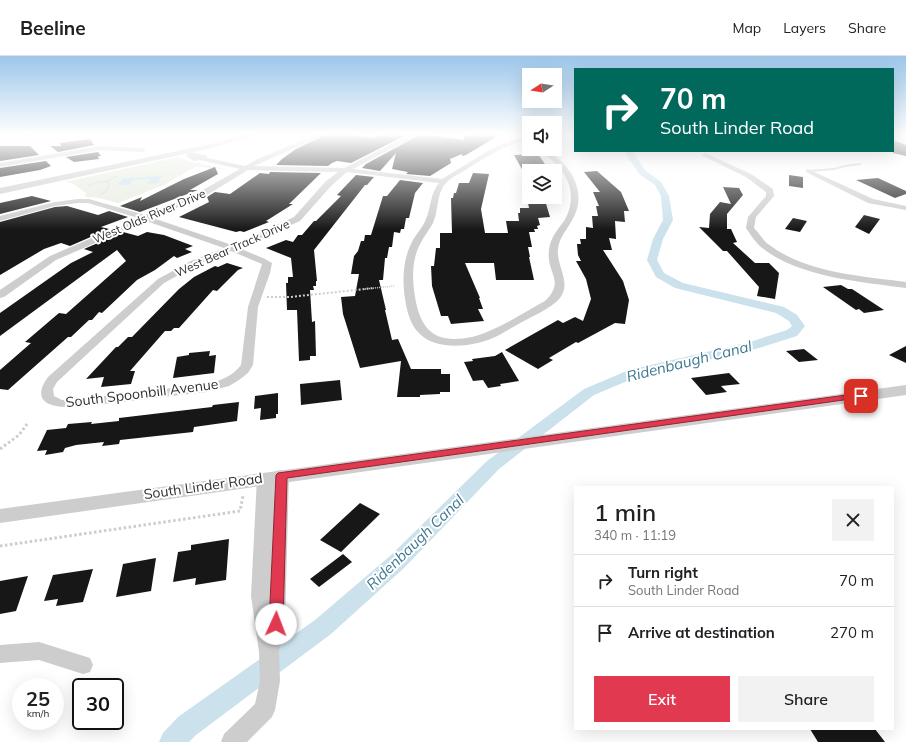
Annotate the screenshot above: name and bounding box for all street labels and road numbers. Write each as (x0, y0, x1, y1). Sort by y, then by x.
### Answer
street label: West Olds River Drive (90, 185, 208, 247)
street label: West Bear Track Drive (172, 216, 292, 280)
street label: South Spoonbill Avenue (65, 375, 219, 411)
street label: South Linder Road (142, 469, 264, 503)

